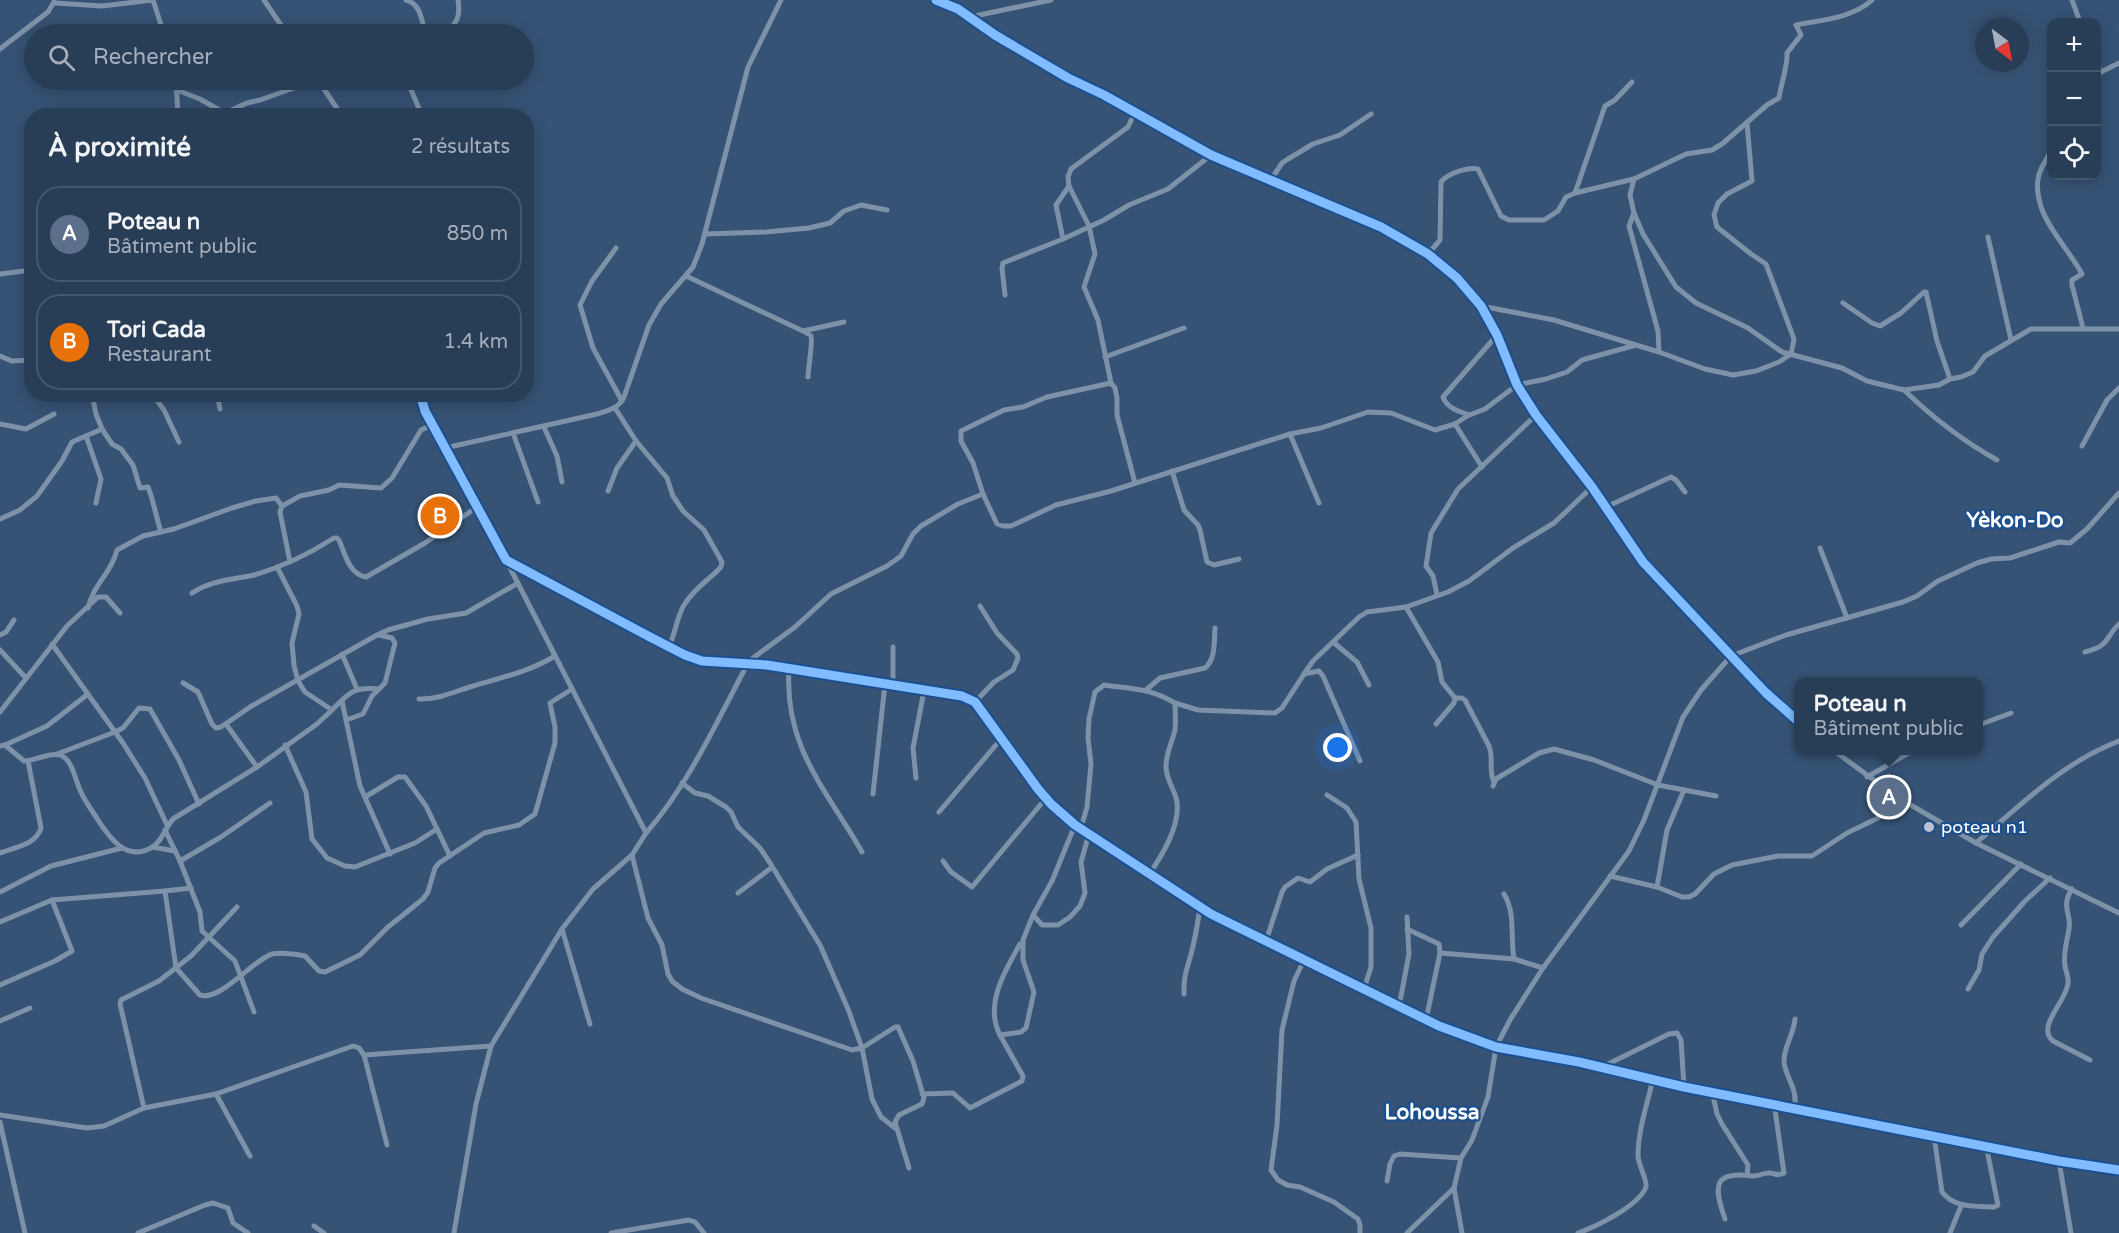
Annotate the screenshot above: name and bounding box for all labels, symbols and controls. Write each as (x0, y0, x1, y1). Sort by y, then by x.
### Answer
north arrow (1975, 18, 2029, 72)
map controls (2047, 18, 2101, 180)
button: + (2047, 18, 2101, 72)
search box (24, 24, 534, 90)
icon: search (45, 41, 78, 74)
text: Rechercher (93, 44, 213, 70)
button: − (2047, 72, 2101, 126)
button: locate (2047, 126, 2101, 180)
text: À proximité (48, 132, 191, 163)
text: 2 résultats (411, 135, 510, 159)
text: Poteau n (107, 209, 200, 235)
text: A (62, 222, 77, 246)
text: 850 m (447, 222, 508, 246)
text: Bâtiment public (107, 235, 257, 259)
text: Tori Cada (107, 317, 206, 343)
text: B (63, 330, 76, 354)
text: 1.4 km (444, 330, 508, 354)
text: Restaurant (107, 343, 212, 367)
pin: B (420, 494, 460, 538)
district label: Yèkon-Do (1966, 508, 2064, 533)
popup (1794, 677, 1983, 755)
text: Poteau n (1814, 691, 1907, 717)
text: Bâtiment public (1814, 717, 1963, 741)
your location (1323, 733, 1352, 762)
pin: A (1870, 774, 1908, 820)
place label: poteau n1 (1941, 816, 2028, 838)
marker: poteau n1 (1922, 820, 1936, 834)
district label: Lohoussa (1384, 1100, 1480, 1125)

